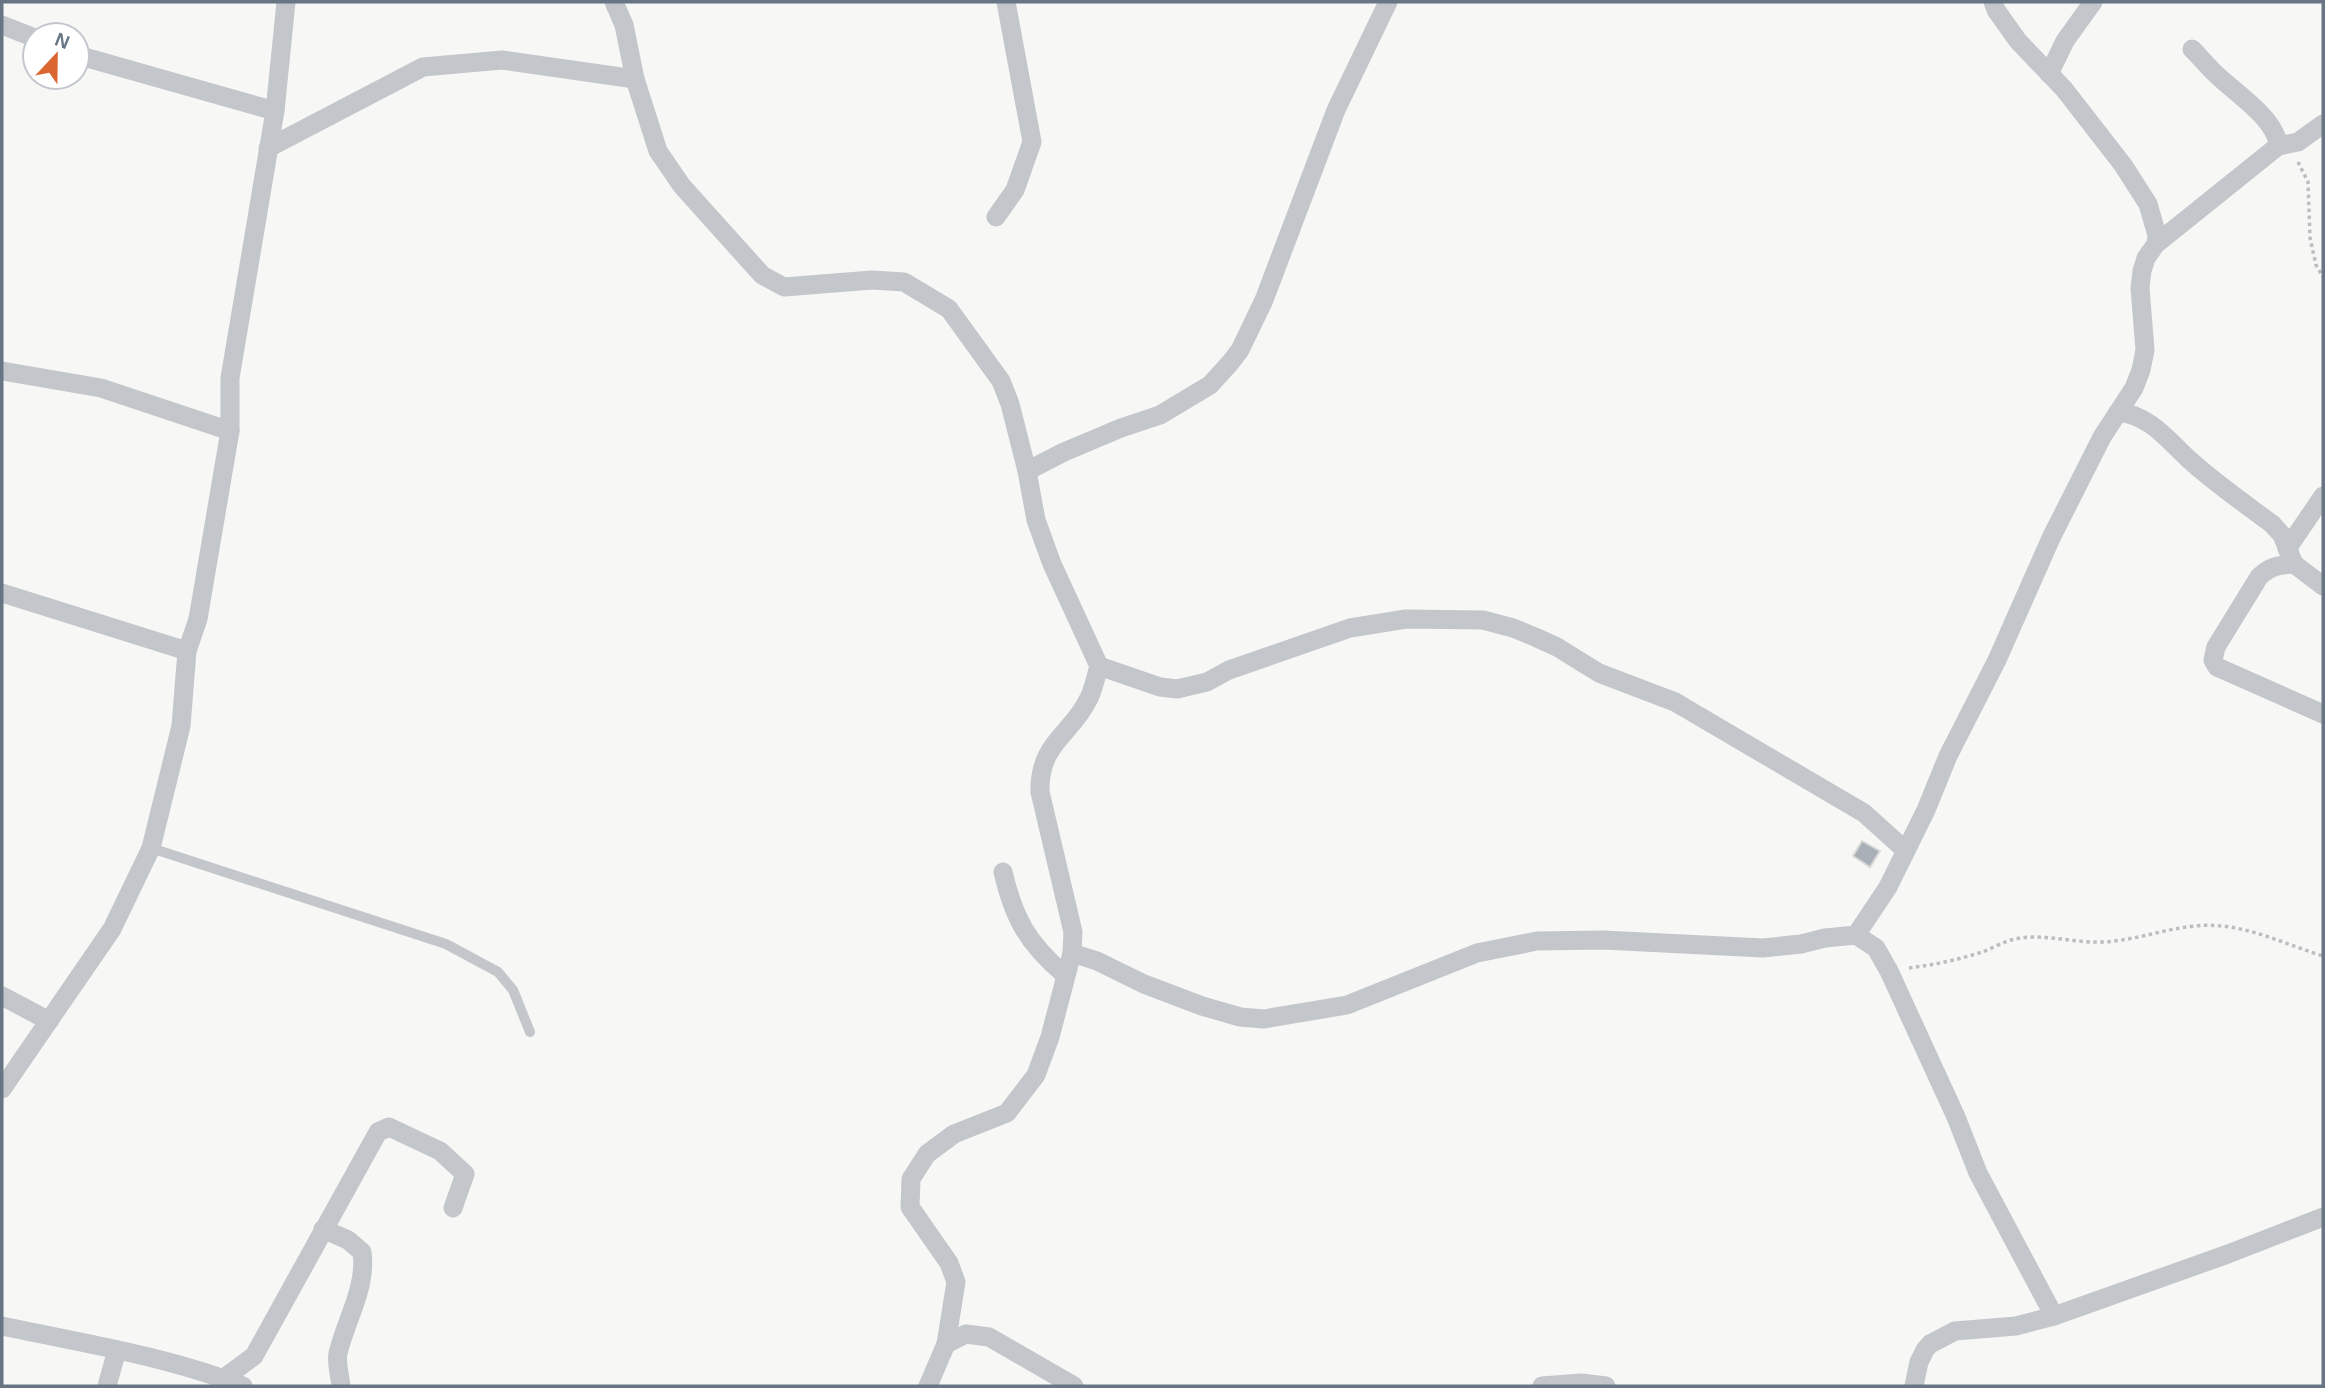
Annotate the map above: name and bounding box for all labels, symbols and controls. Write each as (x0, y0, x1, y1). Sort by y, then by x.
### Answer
north arrow (21, 21, 91, 91)
text: N (52, 28, 72, 53)

